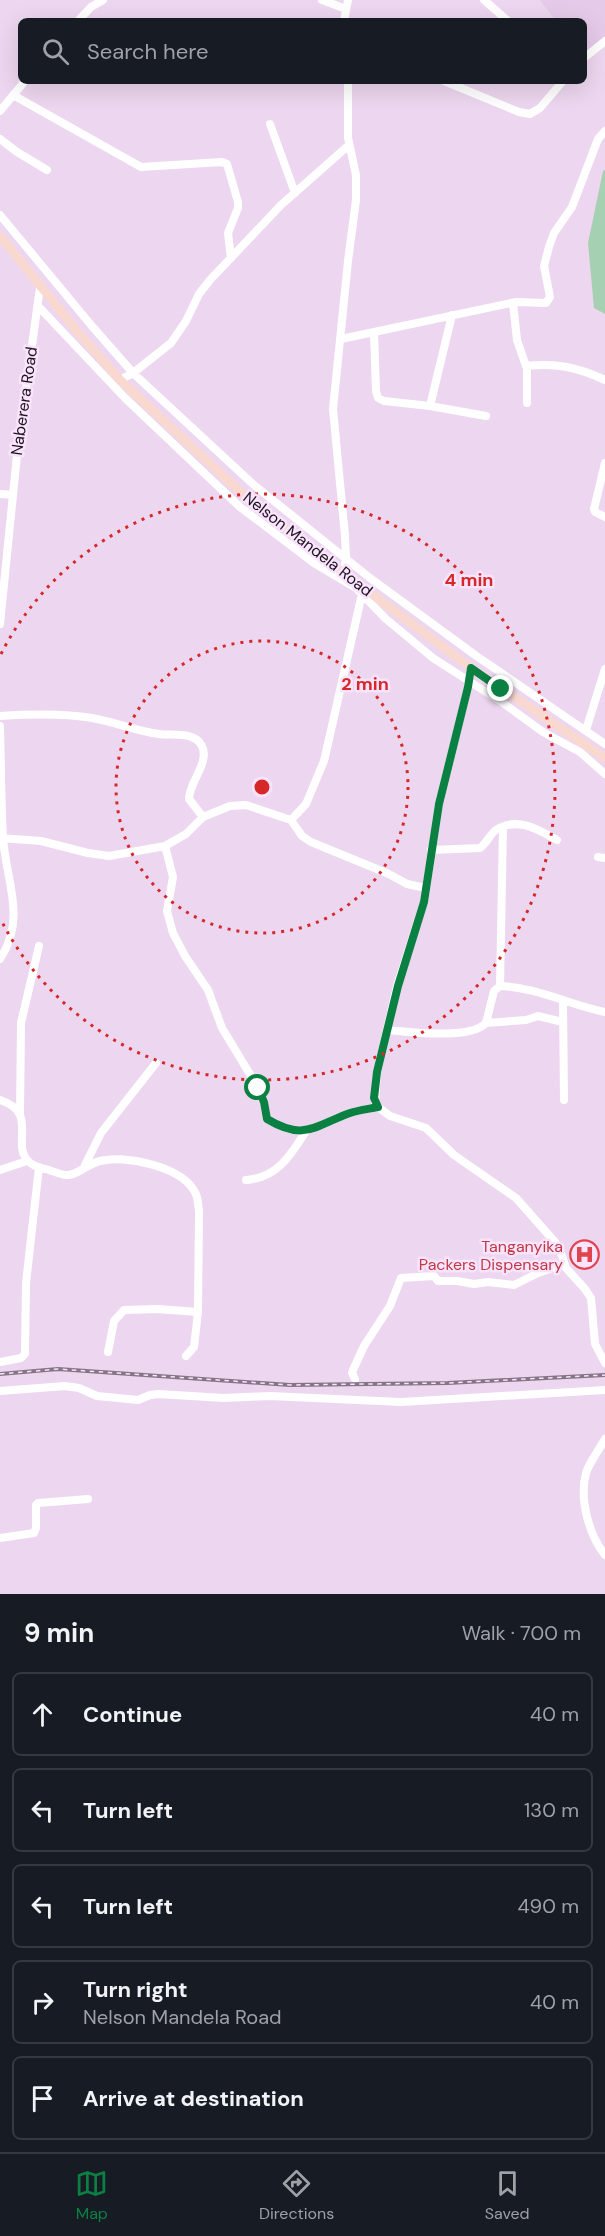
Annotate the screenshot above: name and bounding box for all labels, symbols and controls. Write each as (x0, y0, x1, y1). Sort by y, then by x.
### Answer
search box (18, 18, 587, 84)
icon: search (39, 35, 72, 68)
text: Search here (87, 37, 208, 66)
street label: Naberera Road (6, 345, 42, 457)
street label: Nelson Mandela Road (239, 487, 377, 601)
text: 4 min (445, 568, 493, 592)
text: 2 min (341, 672, 389, 696)
route end (487, 675, 513, 701)
centre of rings (252, 777, 272, 797)
route start (244, 1074, 270, 1100)
place label: Tanganyika Packers Dispensary (419, 1236, 563, 1275)
hospital icon: Tanganyika Packers Dispensary (568, 1239, 600, 1271)
text: 9 min (24, 1616, 94, 1650)
text: Walk · 700 m (462, 1620, 581, 1646)
icon: ahead (26, 1698, 59, 1731)
text: Continue (83, 1700, 182, 1729)
text: 40 m (530, 1701, 579, 1727)
icon: left (26, 1794, 59, 1827)
text: Turn left (83, 1796, 173, 1825)
text: 130 m (524, 1797, 579, 1823)
icon: left (26, 1890, 59, 1923)
text: Turn left (83, 1892, 173, 1921)
text: 490 m (517, 1893, 579, 1919)
text: Turn right (83, 1975, 188, 2004)
icon: right (26, 1986, 59, 2019)
text: 40 m (530, 1989, 579, 2015)
text: Nelson Mandela Road (83, 2004, 282, 2030)
icon: arrive (26, 2082, 59, 2115)
text: Arrive at destination (83, 2084, 304, 2113)
tab: Map (75, 2167, 108, 2224)
tab: Directions (259, 2167, 334, 2224)
tab: Saved (485, 2167, 530, 2224)

